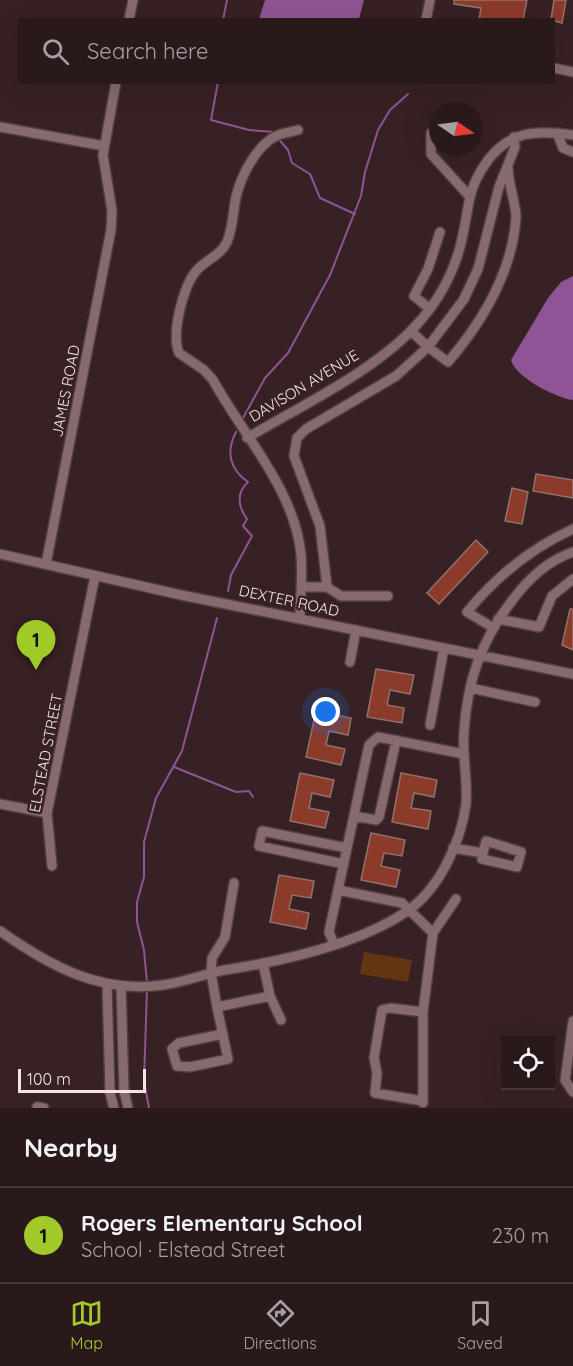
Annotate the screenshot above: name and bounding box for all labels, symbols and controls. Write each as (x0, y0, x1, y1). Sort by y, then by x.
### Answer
search box (18, 18, 555, 84)
icon: search (39, 35, 72, 68)
text: Search here (87, 37, 208, 65)
north arrow (429, 102, 483, 156)
street label: JAMES ROAD (47, 343, 84, 439)
street label: DAVISON AVENUE (245, 345, 362, 426)
street label: DEXTER ROAD (237, 581, 341, 620)
pin: 1 (16, 620, 56, 670)
street label: ELSTEAD STREET (25, 692, 66, 814)
your location (311, 697, 340, 726)
map controls (501, 1036, 555, 1090)
button: locate (501, 1036, 555, 1090)
scale bar (18, 1066, 146, 1094)
text: 100 m (27, 1069, 71, 1089)
text: Nearby (24, 1131, 118, 1164)
text: Rogers Elementary School (81, 1209, 363, 1237)
text: 1 (40, 1223, 47, 1248)
text: 230 m (492, 1223, 549, 1248)
text: School · Elstead Street (81, 1237, 285, 1262)
tab: Map (70, 1297, 103, 1353)
tab: Directions (244, 1297, 317, 1353)
tab: Saved (457, 1297, 503, 1353)

